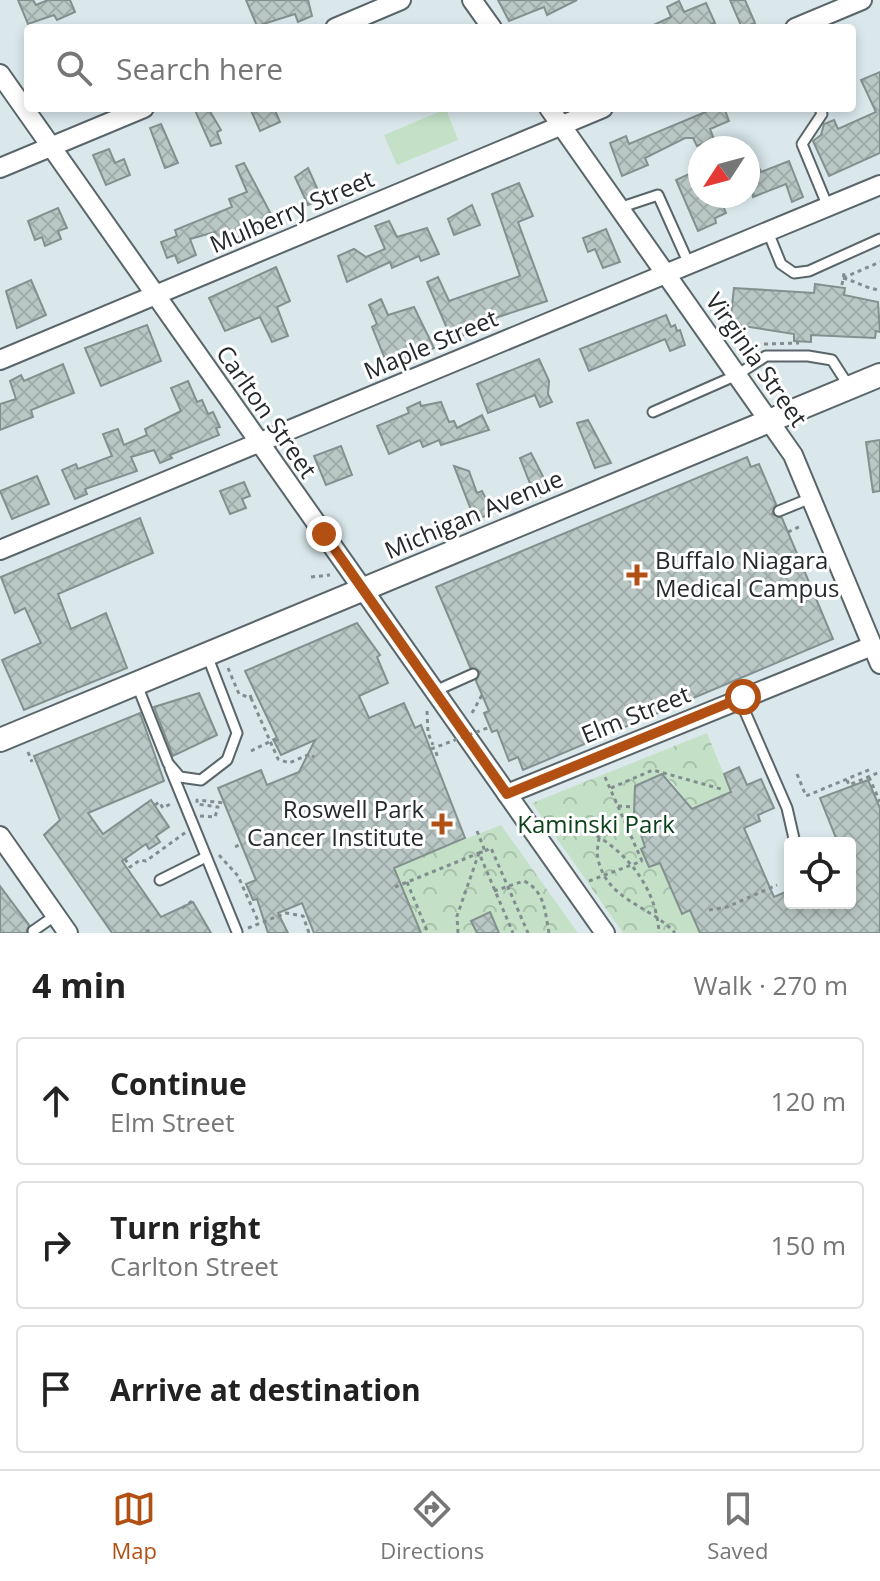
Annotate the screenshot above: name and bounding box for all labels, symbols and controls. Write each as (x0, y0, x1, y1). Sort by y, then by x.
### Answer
search box (24, 24, 856, 112)
icon: search (52, 46, 96, 90)
text: Search here (116, 48, 283, 89)
north arrow (688, 136, 760, 208)
street label: Mulberry Street (204, 161, 379, 260)
street label: Virginia Street (699, 286, 816, 433)
street label: Maple Street (358, 301, 502, 387)
street label: Carlton Street (209, 338, 325, 484)
street label: Michigan Avenue (379, 461, 568, 566)
route end (306, 516, 342, 552)
place label: Buffalo Niagara Medical Campus (655, 543, 839, 604)
marker: Buffalo Niagara Medical Campus (626, 564, 648, 586)
street label: Elm Street (576, 677, 695, 750)
route start (725, 679, 761, 715)
place label: Roswell Park Cancer Institute (247, 792, 424, 853)
park label: Kaminski Park (517, 807, 675, 840)
marker: Roswell Park Cancer Institute (431, 813, 453, 835)
map controls (784, 837, 856, 909)
button: locate (784, 837, 856, 909)
text: 4 min (32, 962, 126, 1008)
text: Walk · 270 m (694, 967, 848, 1003)
text: Continue (110, 1063, 247, 1104)
icon: ahead (34, 1079, 78, 1123)
text: 120 m (771, 1083, 846, 1119)
text: Elm Street (110, 1104, 234, 1140)
text: Turn right (110, 1207, 261, 1248)
icon: right (34, 1223, 78, 1267)
text: 150 m (771, 1227, 846, 1263)
text: Carlton Street (110, 1248, 278, 1284)
icon: arrive (34, 1367, 78, 1411)
text: Arrive at destination (110, 1369, 421, 1410)
tab: Map (112, 1487, 157, 1565)
tab: Directions (380, 1487, 484, 1565)
tab: Saved (707, 1487, 768, 1565)

